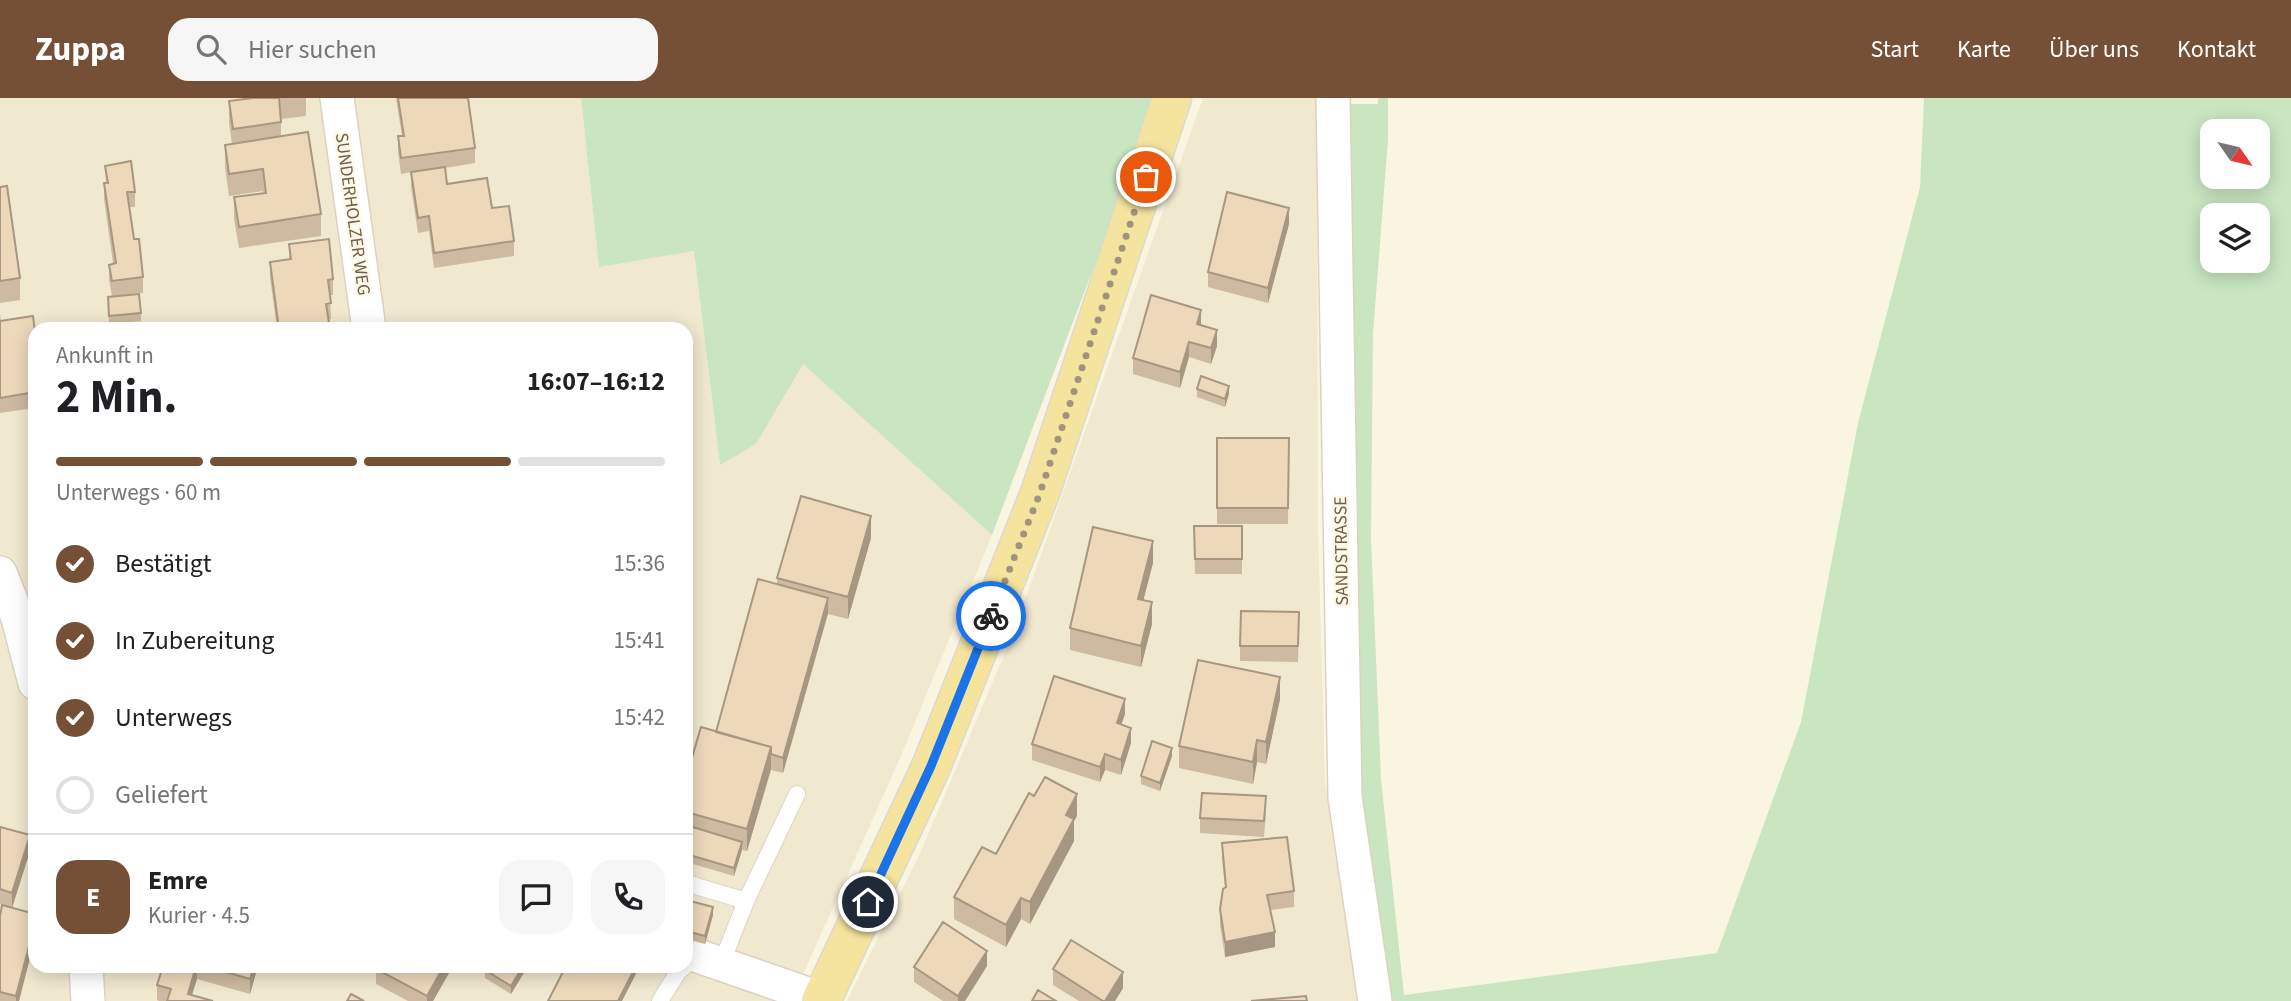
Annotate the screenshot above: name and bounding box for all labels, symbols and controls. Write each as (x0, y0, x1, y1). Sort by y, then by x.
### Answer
search box (168, 18, 658, 81)
text: Zuppa (35, 26, 126, 73)
icon: search (192, 30, 230, 68)
text: Hier suchen (248, 31, 377, 68)
text: Start (1871, 32, 1919, 67)
text: Karte (1957, 32, 2011, 67)
text: Über uns (2049, 32, 2139, 67)
text: Kontakt (2177, 32, 2256, 67)
north arrow (2200, 119, 2270, 189)
map controls (2200, 119, 2270, 273)
street label: SUNDERHOLZER WEG (329, 131, 376, 297)
pin (1116, 147, 1176, 207)
icon: bag (1127, 158, 1165, 196)
button: layers (2200, 203, 2270, 273)
text: Ankunft in (56, 339, 154, 372)
text: 16:07–16:12 (527, 363, 665, 400)
text: 2 Min. (56, 365, 177, 430)
text: Unterwegs · 60 m (56, 476, 221, 509)
street label: SANDSTRASSE (1328, 496, 1355, 606)
icon: check (56, 545, 94, 583)
text: Bestätigt (115, 545, 212, 582)
text: 15:36 (614, 547, 665, 580)
courier (956, 581, 1026, 651)
icon: bike (972, 597, 1010, 635)
icon: check (56, 622, 94, 660)
text: In Zubereitung (115, 622, 274, 659)
text: 15:41 (614, 624, 665, 657)
icon: check (56, 699, 94, 737)
text: Unterwegs (115, 699, 232, 736)
text: 15:42 (614, 701, 665, 734)
text: Geliefert (115, 776, 208, 813)
button: chat (499, 860, 573, 934)
button: phone (591, 860, 665, 934)
text: Emre (148, 862, 208, 899)
pin (838, 872, 898, 932)
text: E (86, 879, 100, 916)
icon: home (849, 883, 887, 921)
text: Kurier · 4.5 (148, 899, 250, 932)

